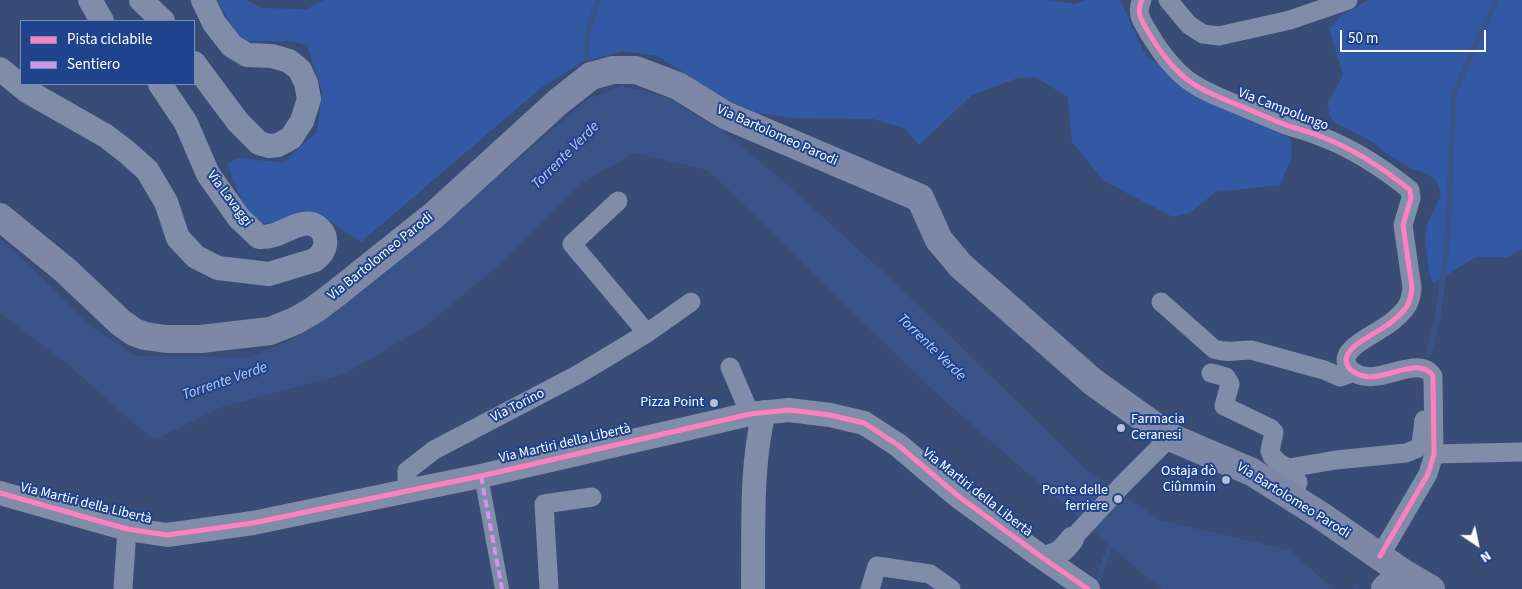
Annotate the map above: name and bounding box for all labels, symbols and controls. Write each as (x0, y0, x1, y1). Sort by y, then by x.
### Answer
legend (20, 20, 195, 85)
scale bar (1342, 20, 1488, 52)
text: 50 m (1348, 28, 1378, 49)
text: Pista ciclabile (67, 29, 152, 50)
text: Sentiero (67, 54, 120, 75)
street label: Via Campolungo (1235, 85, 1331, 135)
street label: Via Bartolomeo Parodi (714, 102, 840, 170)
water label: Torrente Verde (528, 118, 604, 194)
street label: Via Lavaggi (203, 168, 255, 230)
street label: Via Bartolomeo Parodi (325, 209, 437, 305)
water label: Torrente Verde (893, 311, 969, 385)
water label: Torrente Verde (180, 359, 270, 405)
street label: Via Torino (488, 385, 548, 427)
place label: Pizza Point (640, 395, 704, 411)
marker: Pizza Point (708, 397, 720, 409)
place label: Farmacia Ceranesi (1131, 412, 1185, 444)
street label: Via Martiri della Libertà (497, 421, 633, 467)
marker: Farmacia Ceranesi (1115, 422, 1127, 434)
street label: Via Martiri della Libertà (919, 445, 1035, 541)
street label: Via Bartolomeo Parodi (1233, 459, 1353, 543)
place label: Ostaja dò Ciûmmin (1161, 464, 1216, 497)
marker: Ostaja dò Ciûmmin (1220, 474, 1232, 486)
street label: Via Martiri della Libertà (19, 480, 153, 528)
place label: Ponte delle ferriere (1042, 483, 1108, 516)
marker: Ponte delle ferriere (1112, 493, 1124, 505)
north arrow (1452, 519, 1502, 569)
text: N (1476, 546, 1495, 567)

